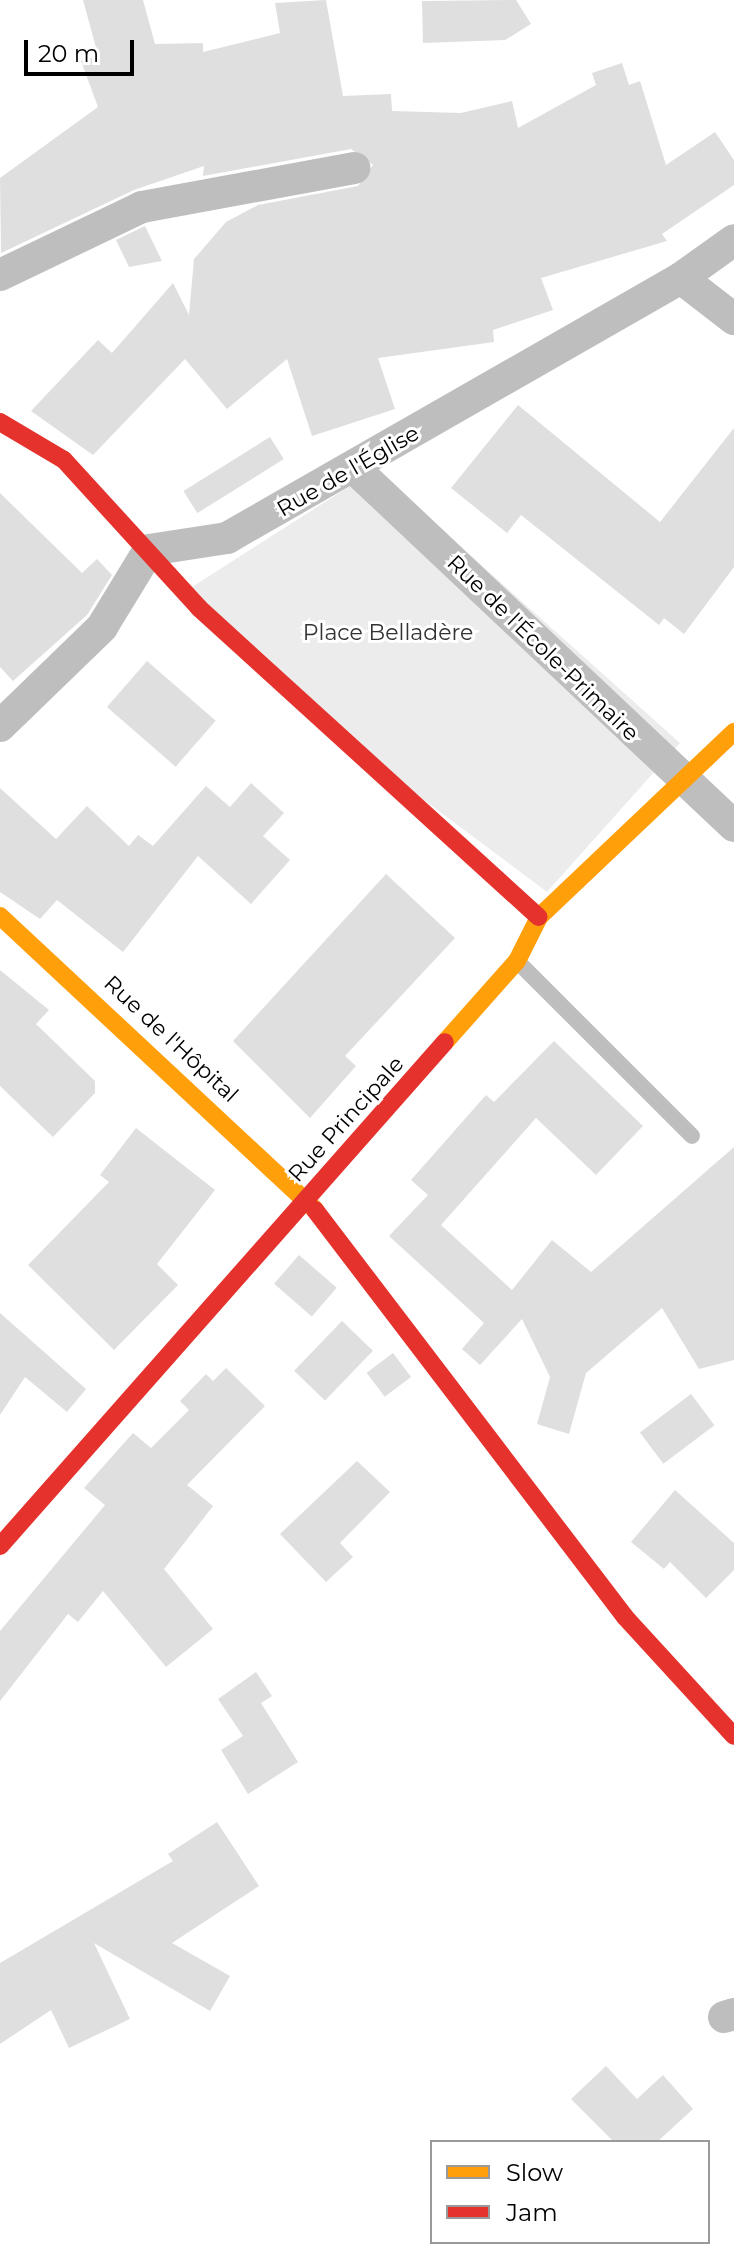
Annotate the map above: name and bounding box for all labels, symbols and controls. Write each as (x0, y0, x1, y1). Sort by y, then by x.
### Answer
scale bar (28, 24, 138, 74)
text: 20 m (38, 39, 99, 68)
street label: Rue de l'Église (272, 420, 424, 522)
street label: Rue de l'École-Primaire (442, 549, 644, 747)
park label: Place Belladère (303, 620, 473, 646)
street label: Rue de l'Hôpital (98, 970, 244, 1108)
street label: Rue Principale (283, 1051, 409, 1187)
legend (430, 2140, 710, 2244)
text: Slow (506, 2158, 563, 2187)
text: Jam (506, 2198, 558, 2227)

